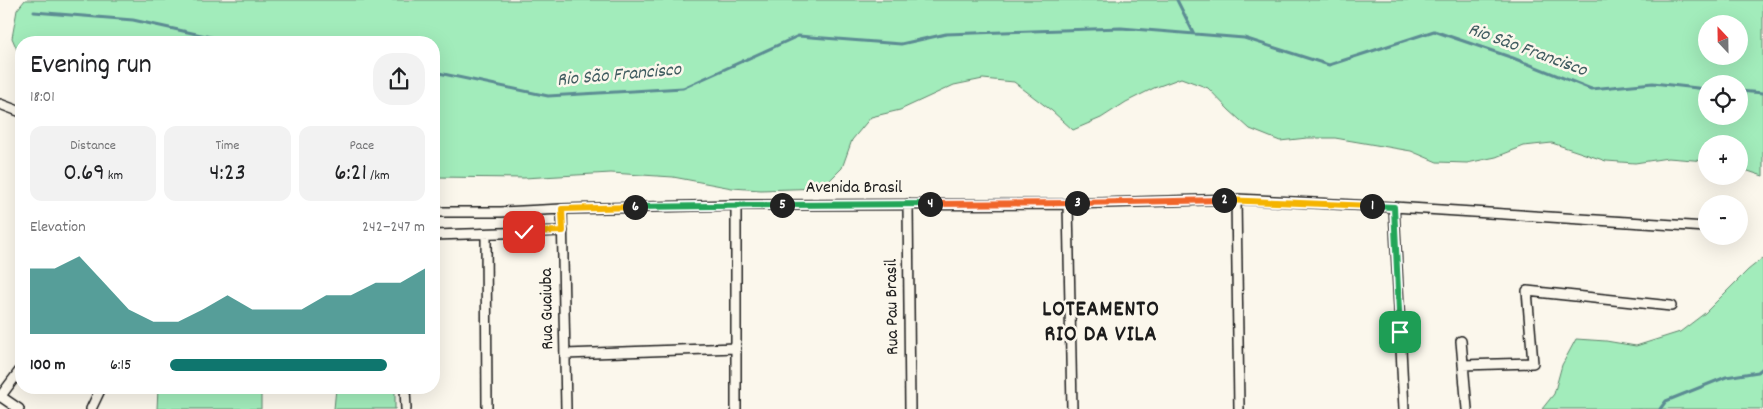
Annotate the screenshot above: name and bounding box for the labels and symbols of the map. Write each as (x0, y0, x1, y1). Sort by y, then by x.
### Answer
north arrow (1698, 15, 1748, 65)
water label: Rio São Francisco (1464, 17, 1592, 86)
water label: Rio São Francisco (556, 57, 684, 95)
street label: Avenida Brasil (806, 176, 903, 201)
pin: 2 (1212, 188, 1236, 212)
pin: 3 (1064, 190, 1090, 216)
pin: 5 (770, 192, 794, 218)
pin: 4 (918, 192, 942, 216)
pin: 6 (622, 194, 648, 220)
pin: 1 (1360, 194, 1384, 218)
pin (503, 211, 545, 253)
street label: Rua Pau Brasil (880, 258, 906, 355)
street label: Rua Guaiuba (535, 267, 561, 350)
district label: LOTEAMENTO RIO DA VILA (1042, 295, 1160, 351)
pin (1379, 311, 1421, 353)

